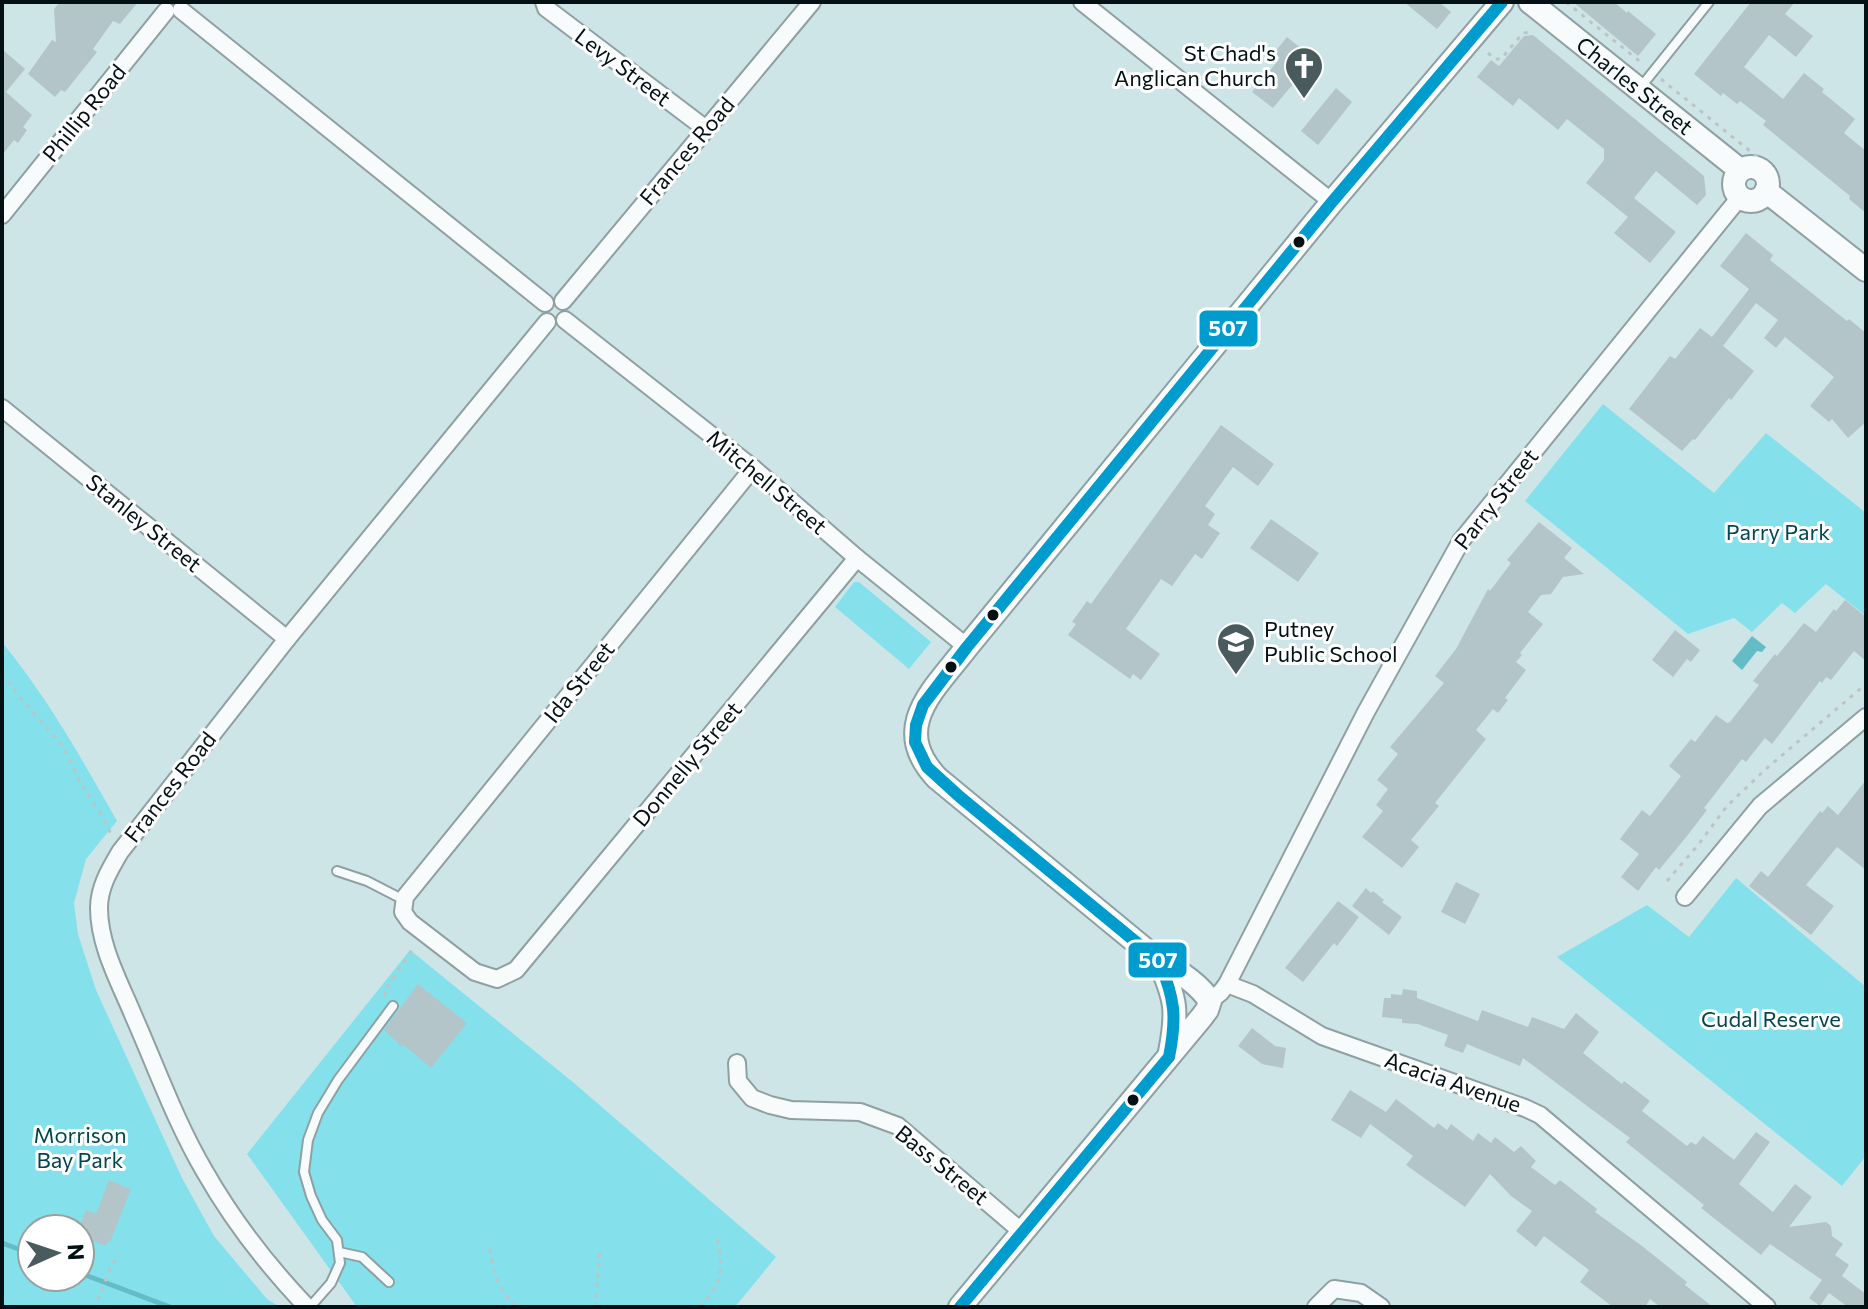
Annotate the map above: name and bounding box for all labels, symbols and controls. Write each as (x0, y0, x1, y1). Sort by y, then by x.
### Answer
street label: Levy Street (570, 22, 677, 111)
street label: Charles Street (1571, 31, 1699, 140)
place label: St Chad's Anglican Church (1114, 39, 1276, 91)
church icon: St Chad's Anglican Church (1283, 45, 1325, 100)
street label: Phillip Road (36, 59, 131, 167)
street label: Frances Road (634, 91, 740, 210)
unlabelled marker (1291, 234, 1307, 250)
line badge: 507 (1198, 309, 1259, 348)
text: 507 (1208, 314, 1248, 341)
street label: Mitchell Street (702, 424, 833, 540)
street label: Parry Street (1448, 443, 1543, 555)
street label: Stanley Street (81, 468, 207, 577)
park label: Parry Park (1726, 518, 1830, 545)
unlabelled marker (985, 607, 1001, 623)
place label: Putney Public School (1264, 615, 1398, 667)
school or university icon: Putney Public School (1215, 621, 1257, 676)
street label: Ida Street (538, 636, 620, 728)
unlabelled marker (943, 659, 959, 675)
street label: Donnelly Street (626, 696, 747, 832)
street label: Frances Road (118, 726, 221, 847)
line badge: 507 (1127, 941, 1188, 979)
text: 507 (1138, 946, 1178, 973)
park label: Cudal Reserve (1701, 1005, 1841, 1032)
street label: Acacia Avenue (1381, 1046, 1525, 1118)
unlabelled marker (1125, 1092, 1141, 1108)
street label: Bass Street (890, 1119, 994, 1210)
park label: Morrison Bay Park (33, 1121, 127, 1173)
north arrow (16, 1213, 96, 1293)
text: N (63, 1243, 90, 1261)

